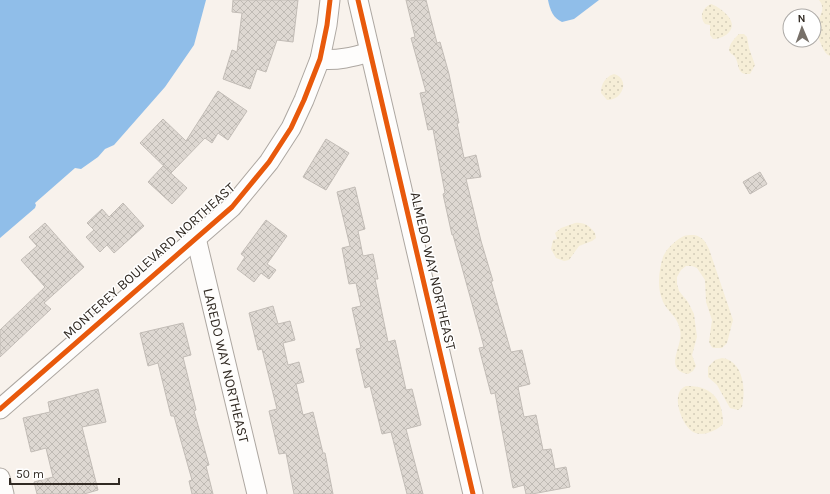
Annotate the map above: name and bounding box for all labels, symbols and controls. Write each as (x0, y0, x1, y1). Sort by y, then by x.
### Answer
north arrow (782, 8, 822, 48)
text: N (797, 12, 806, 25)
street label: MONTEREY BOULEVARD NORTHEAST (59, 179, 239, 343)
street label: ALMEDO WAY NORTHEAST (407, 190, 459, 352)
street label: LAREDO WAY NORTHEAST (200, 286, 253, 444)
scale bar (10, 460, 119, 486)
text: 50 m (16, 467, 44, 481)

